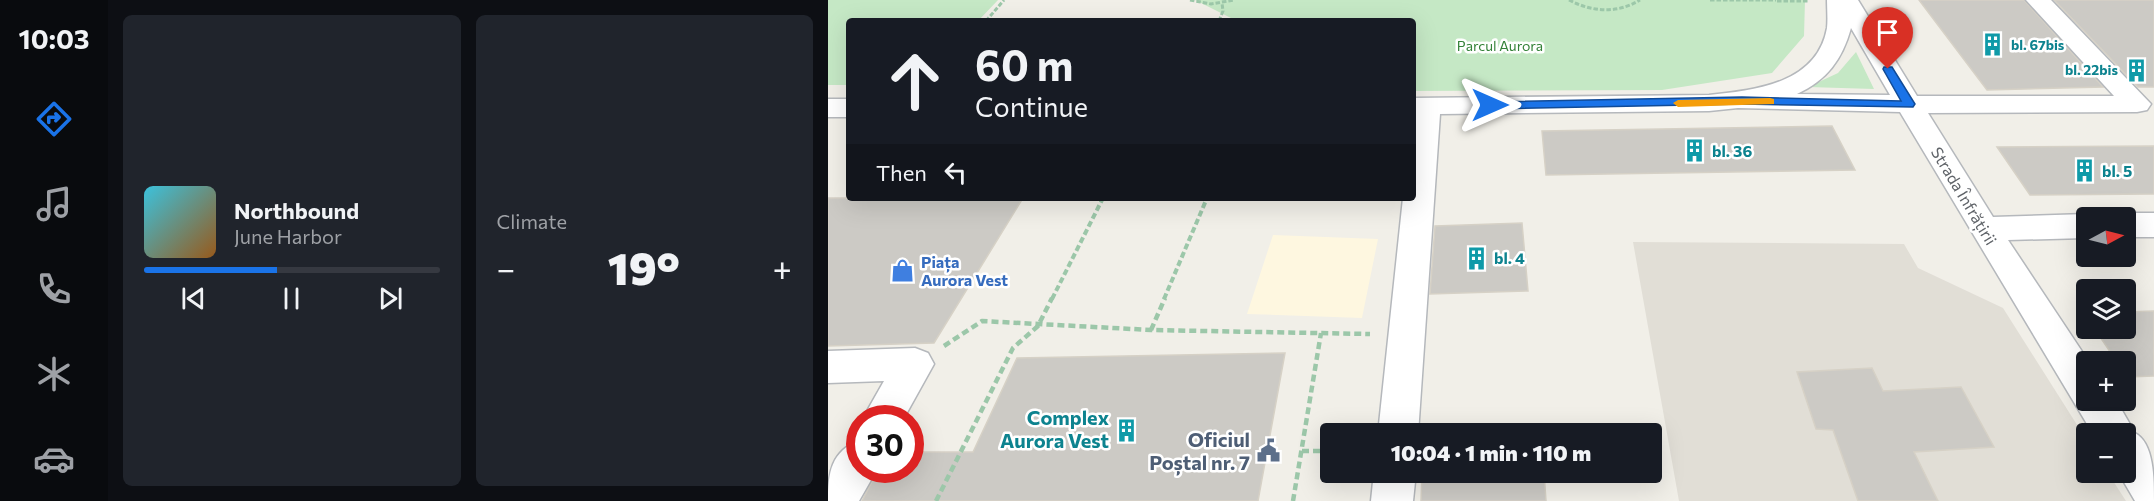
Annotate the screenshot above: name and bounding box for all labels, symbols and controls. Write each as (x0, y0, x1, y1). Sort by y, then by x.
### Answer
pin (1862, 7, 1913, 69)
icon: arrive (1871, 16, 1904, 49)
text: 10:03 (19, 22, 89, 55)
building icon: bl. 67bis (1980, 32, 2006, 58)
place label: bl. 67bis (2011, 36, 2065, 53)
park label: Parcul Aurora (1457, 37, 1543, 54)
text: 60 m (975, 38, 1074, 90)
icon: ahead (876, 42, 954, 120)
building icon: bl. 22bis (2123, 57, 2149, 83)
place label: bl. 22bis (2065, 61, 2118, 78)
position arrow (1458, 73, 1522, 137)
text: Continue (975, 90, 1088, 123)
icon: directions (33, 98, 75, 140)
building icon: bl. 36 (1681, 138, 1707, 164)
place label: bl. 36 (1712, 141, 1752, 160)
street label: Strada Înfrățirii (1926, 143, 2001, 249)
icon: left (939, 156, 972, 189)
building icon: bl. 5 (2071, 158, 2097, 184)
text: Then (876, 159, 927, 186)
place label: bl. 5 (2102, 161, 2132, 180)
icon: music (33, 183, 75, 225)
text: Northbound (234, 197, 359, 224)
north arrow (2076, 207, 2136, 267)
map controls (2076, 207, 2136, 483)
text: Climate (497, 209, 567, 233)
text: June Harbor (234, 224, 342, 248)
text: 19° (608, 239, 680, 294)
building icon: bl. 4 (1463, 245, 1489, 271)
text: − (497, 247, 515, 288)
text: + (773, 247, 792, 288)
place label: bl. 4 (1494, 248, 1525, 267)
place label: Piața Aurora Vest (921, 252, 1008, 289)
shop icon: Piața Aurora Vest (890, 258, 916, 284)
icon: phone (33, 268, 75, 310)
button: layers (2076, 279, 2136, 339)
icon: previous (177, 282, 210, 315)
icon: pause (275, 282, 308, 315)
icon: next (374, 282, 407, 315)
button: + (2076, 351, 2136, 411)
icon: climate (33, 353, 75, 395)
speed limit sign: 30 (846, 405, 924, 483)
place label: Complex Aurora Vest (1000, 405, 1110, 452)
building icon: Complex Aurora Vest (1114, 417, 1140, 443)
button: − (2076, 423, 2136, 483)
place label: Oficiul Poștal nr. 7 (1149, 427, 1250, 476)
icon: car (33, 438, 75, 480)
public building icon: Oficiul Poștal nr. 7 (1255, 438, 1281, 464)
text: 10:04 · 1 min · 110 m (1391, 439, 1591, 466)

